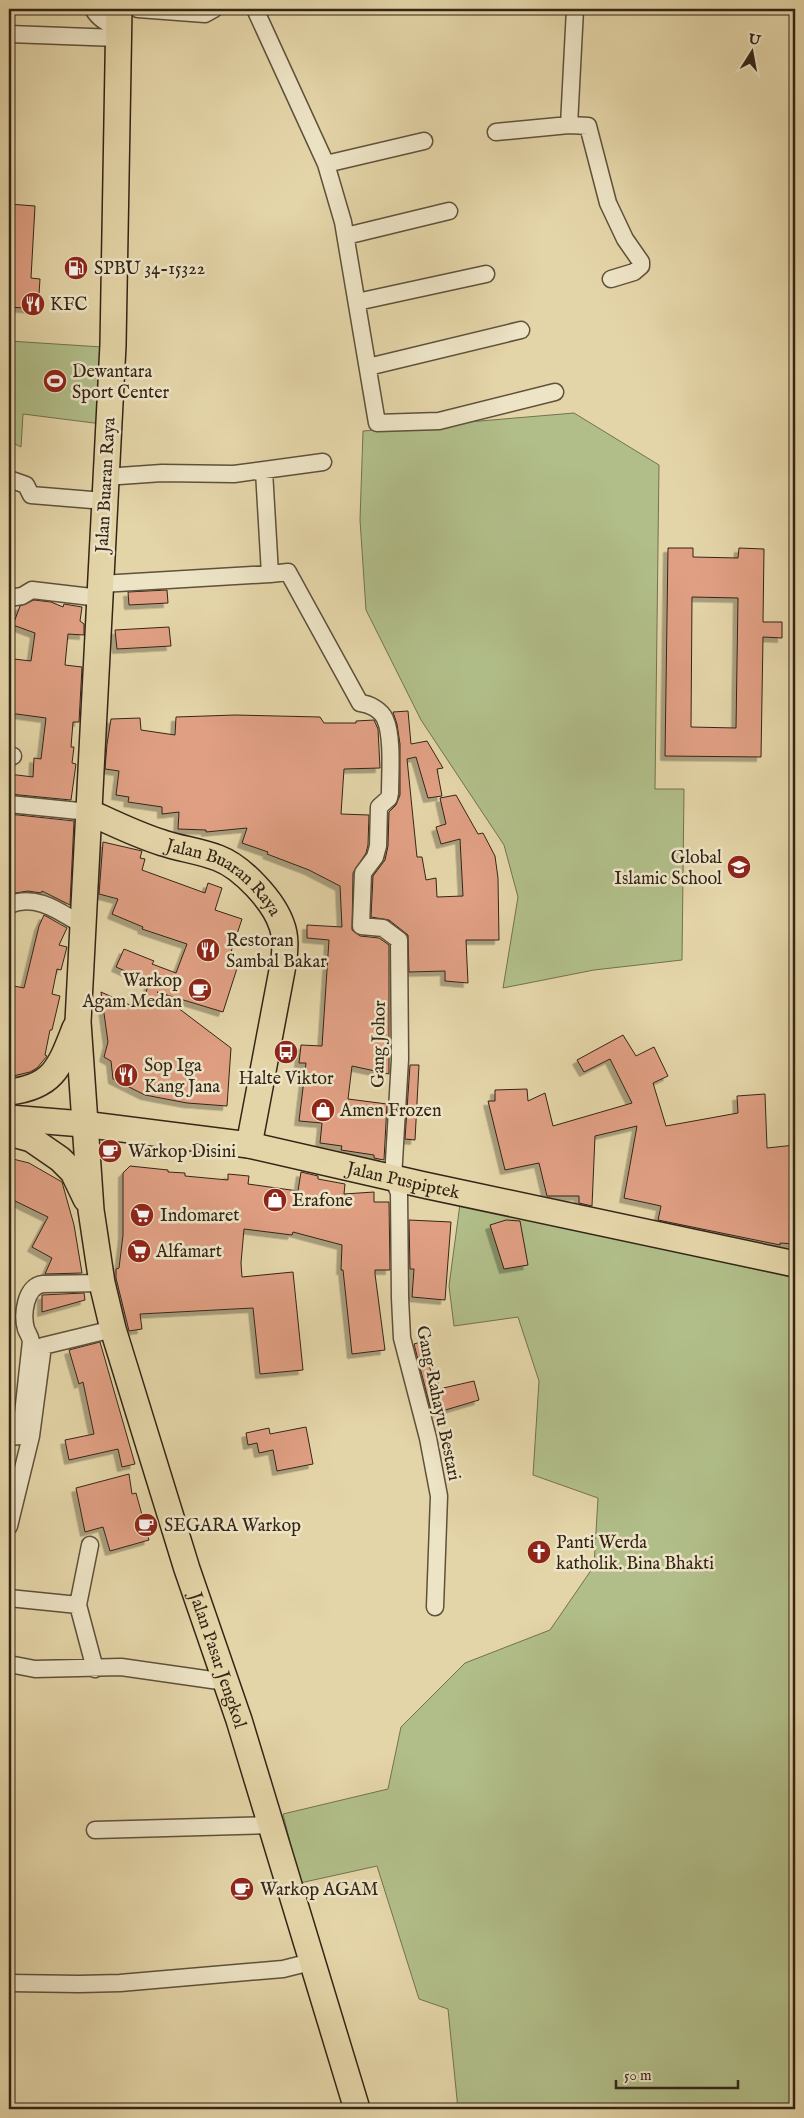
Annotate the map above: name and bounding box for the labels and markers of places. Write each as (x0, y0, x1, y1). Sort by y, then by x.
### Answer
fuel station icon: SPBU 34-15322 (63, 255, 89, 281)
place label: SPBU 34-15322 (94, 258, 205, 281)
restaurant icon: KFC (20, 291, 46, 317)
place label: KFC (50, 294, 87, 317)
place label: Dewantara Sport Center (72, 361, 169, 405)
sports icon: Dewantara Sport Center (42, 368, 68, 394)
place label: Global Islamic School (614, 847, 722, 891)
school or university icon: Global Islamic School (726, 854, 752, 880)
place label: Restoran Sambal Bakar (226, 930, 327, 974)
restaurant icon: Restoran Sambal Bakar (195, 937, 221, 963)
place label: Warkop Agam Medan (81, 970, 182, 1014)
cafe icon: Warkop Agam Medan (187, 977, 213, 1003)
bus stop icon: Halte Viktor (273, 1039, 299, 1065)
place label: Sop Iga Kang Jana (144, 1055, 220, 1099)
restaurant icon: Sop Iga Kang Jana (113, 1062, 139, 1088)
place label: Halte Viktor (238, 1068, 334, 1091)
shop icon: Amen Frozen (310, 1097, 336, 1123)
place label: Amen Frozen (339, 1100, 442, 1123)
cafe icon: Warkop Disini (97, 1138, 123, 1164)
place label: Warkop Disini (128, 1141, 236, 1164)
shop icon: Erafone (262, 1187, 288, 1213)
place label: Erafone (292, 1190, 353, 1213)
supermarket icon: Indomaret (129, 1202, 155, 1228)
place label: Indomaret (160, 1205, 239, 1228)
supermarket icon: Alfamart (126, 1238, 152, 1264)
place label: Alfamart (155, 1241, 222, 1264)
cafe icon: SEGARA Warkop (133, 1512, 159, 1538)
place label: SEGARA Warkop (164, 1515, 301, 1538)
place label: Panti Werda katholik. Bina Bhakti (556, 1532, 714, 1576)
church icon: Panti Werda katholik. Bina Bhakti (526, 1539, 552, 1565)
cafe icon: Warkop AGAM (229, 1876, 255, 1902)
place label: Warkop AGAM (260, 1879, 378, 1902)

